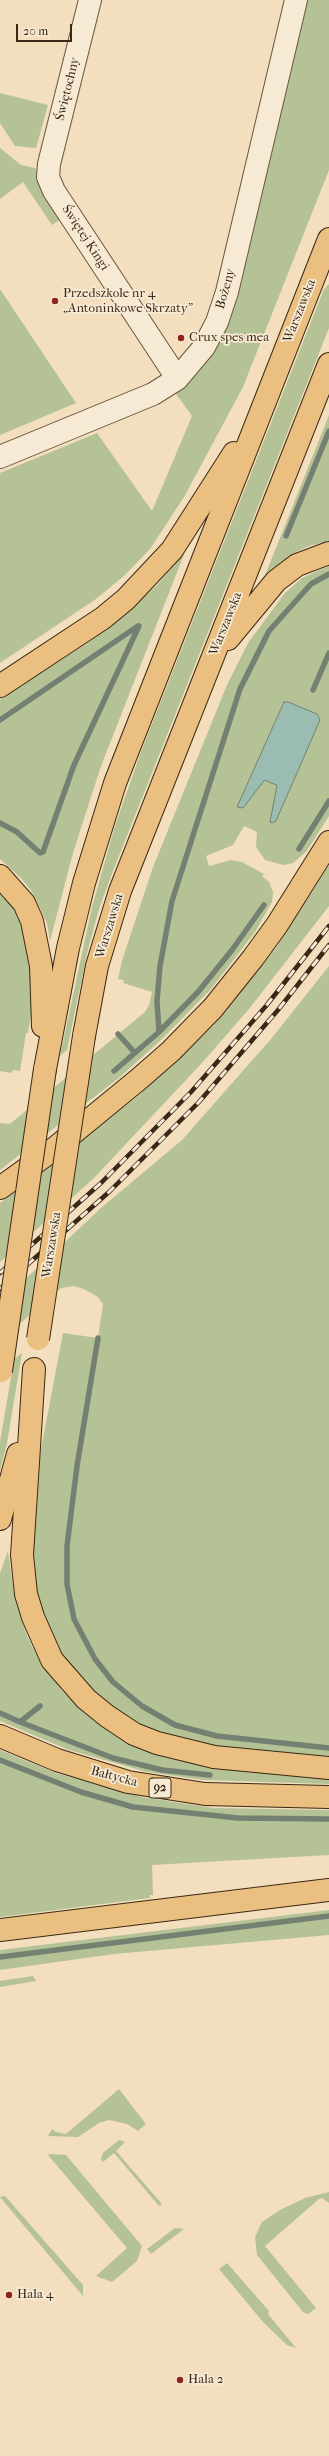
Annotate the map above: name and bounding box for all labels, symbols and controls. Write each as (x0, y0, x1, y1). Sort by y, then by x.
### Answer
scale bar (18, 16, 74, 42)
text: 20 m (23, 24, 48, 38)
street label: Świętochny (53, 56, 83, 122)
street label: Świętej Kingi (58, 202, 112, 274)
street label: Bożeny (213, 267, 239, 311)
street label: Warszawska (280, 277, 320, 345)
place label: Przedszkole nr 4 „Antoninkowe Skrzaty” (63, 286, 193, 317)
marker: Przedszkole nr 4 „Antoninkowe Skrzaty” (50, 296, 60, 306)
place label: Crux spes mea (189, 330, 269, 346)
marker: Crux spes mea (176, 333, 186, 343)
street label: Warszawska (206, 590, 246, 658)
street label: Warszawska (93, 892, 127, 960)
street label: Warszawska (39, 1211, 65, 1279)
street label: Bałtycka (89, 1763, 139, 1791)
road number: 92 (149, 1778, 171, 1798)
place label: Hala 4 (17, 2287, 53, 2303)
marker: Hala 4 (4, 2290, 14, 2300)
place label: Hala 2 (188, 2372, 223, 2388)
marker: Hala 2 (175, 2375, 185, 2385)

